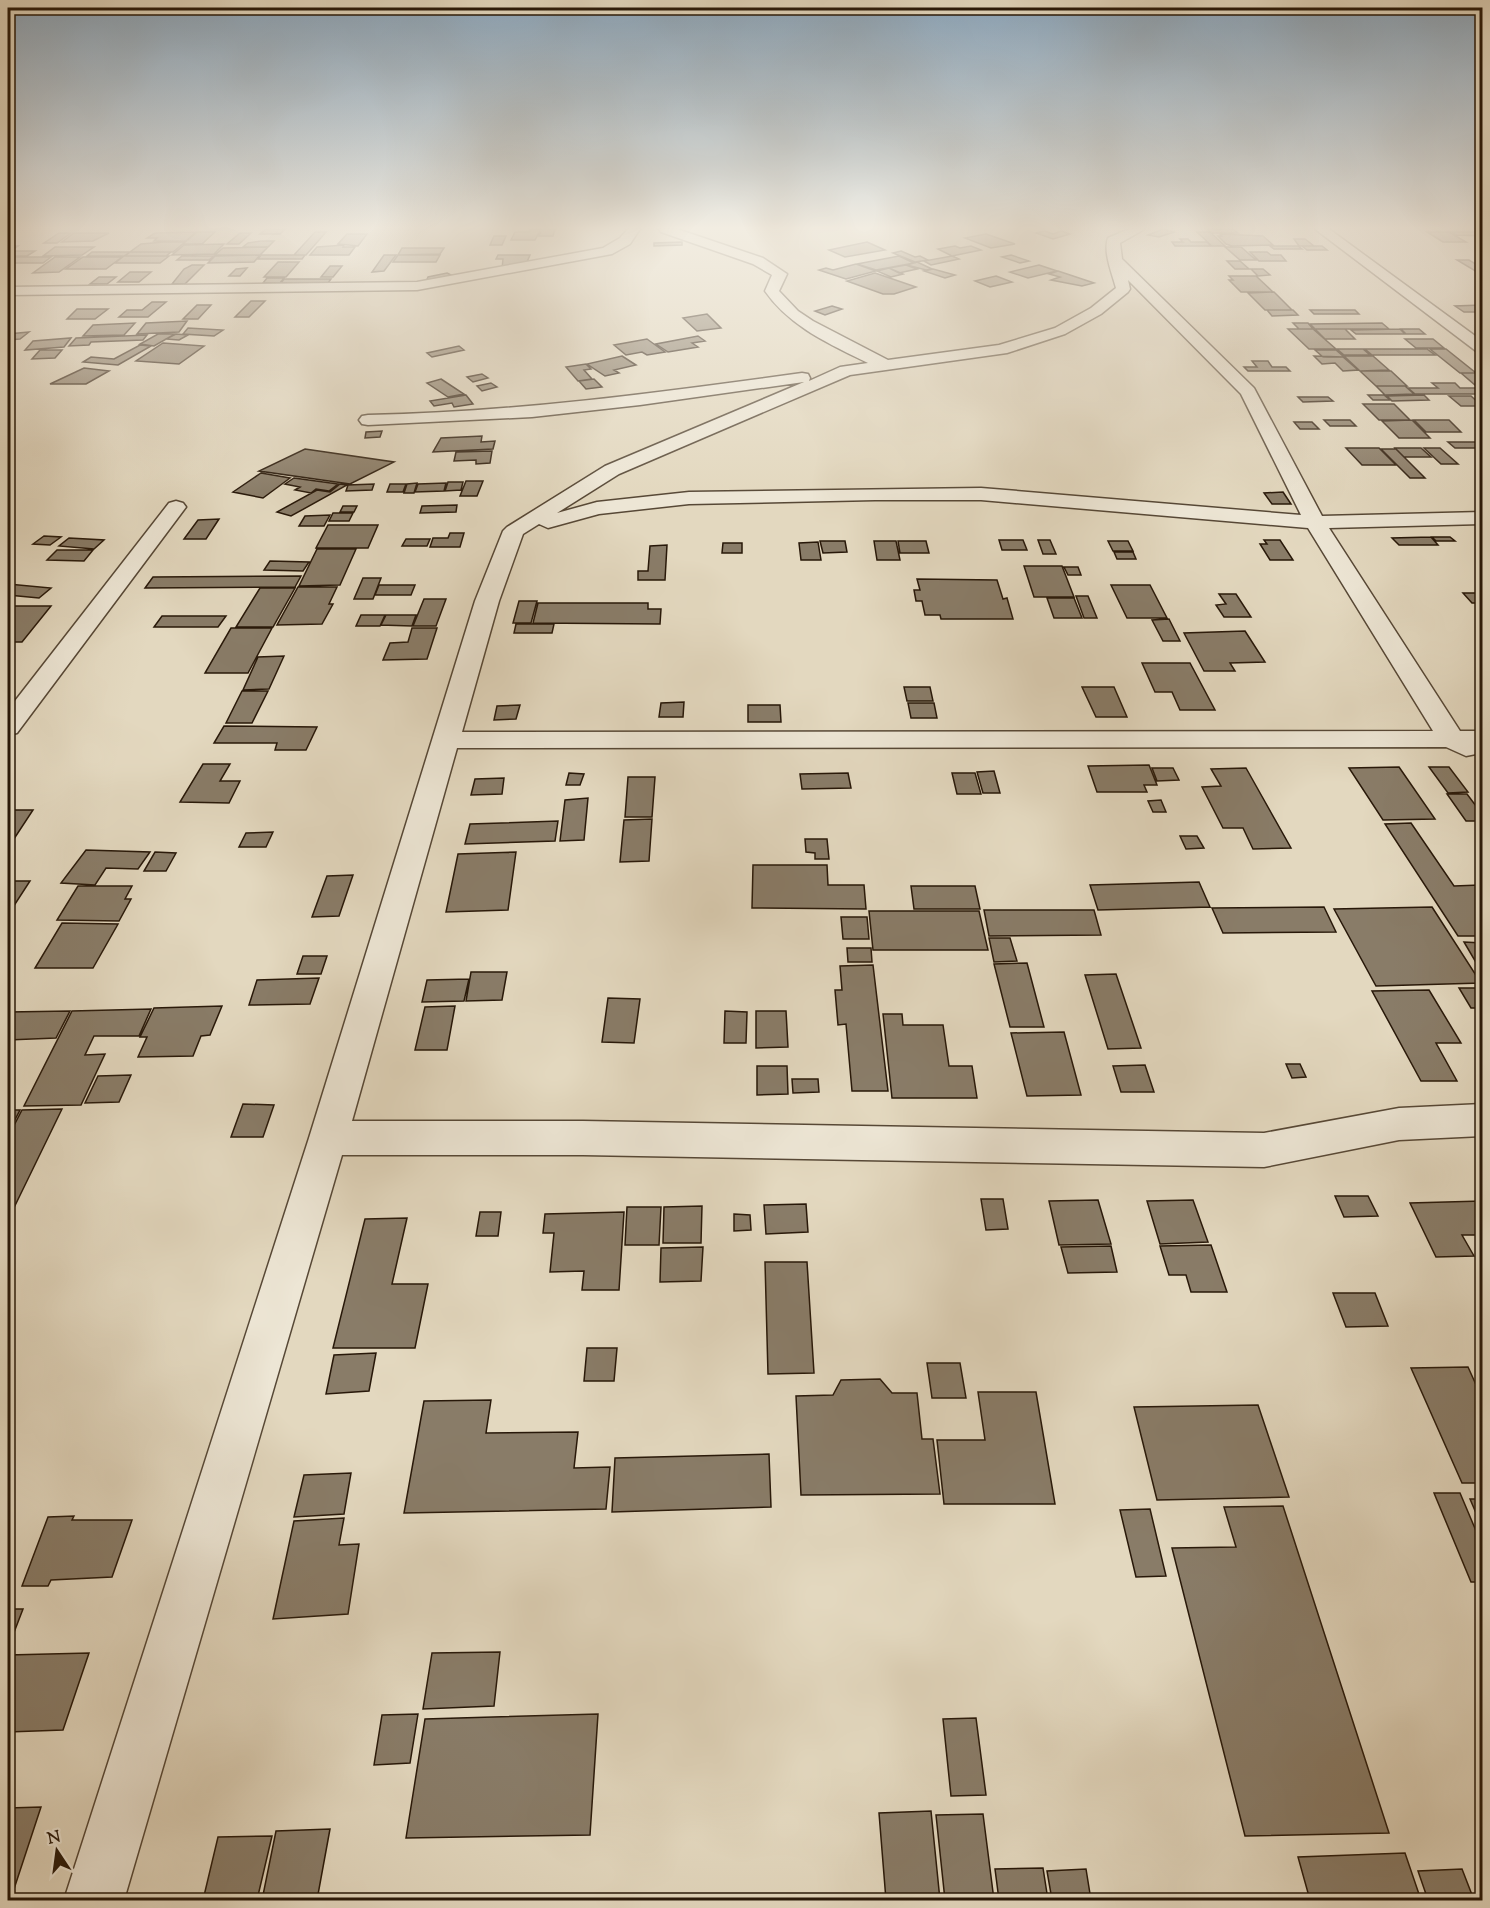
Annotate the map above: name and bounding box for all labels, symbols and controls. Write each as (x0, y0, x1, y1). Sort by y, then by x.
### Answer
north arrow (27, 1821, 87, 1881)
text: N (45, 1826, 63, 1851)

